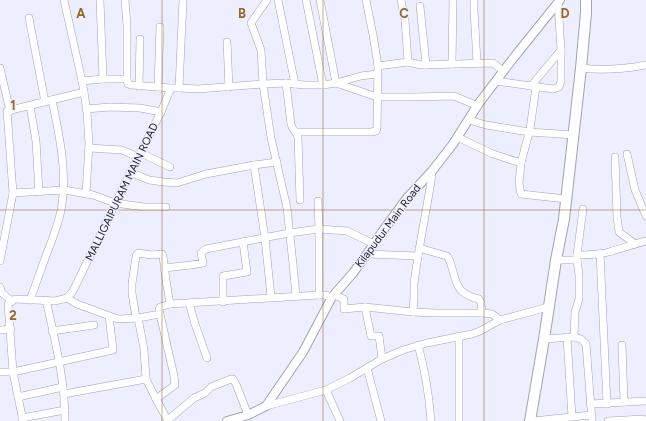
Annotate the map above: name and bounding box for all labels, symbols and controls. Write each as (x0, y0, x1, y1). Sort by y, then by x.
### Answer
text: A (76, 6, 86, 21)
text: B (238, 6, 246, 21)
text: C (399, 6, 409, 21)
text: D (560, 6, 570, 21)
text: 1 (10, 98, 16, 113)
street label: MALLIGAIPURAM MAIN ROAD (83, 121, 161, 263)
street label: Kilapudur Main Road (353, 182, 423, 270)
text: 2 (9, 308, 17, 323)

